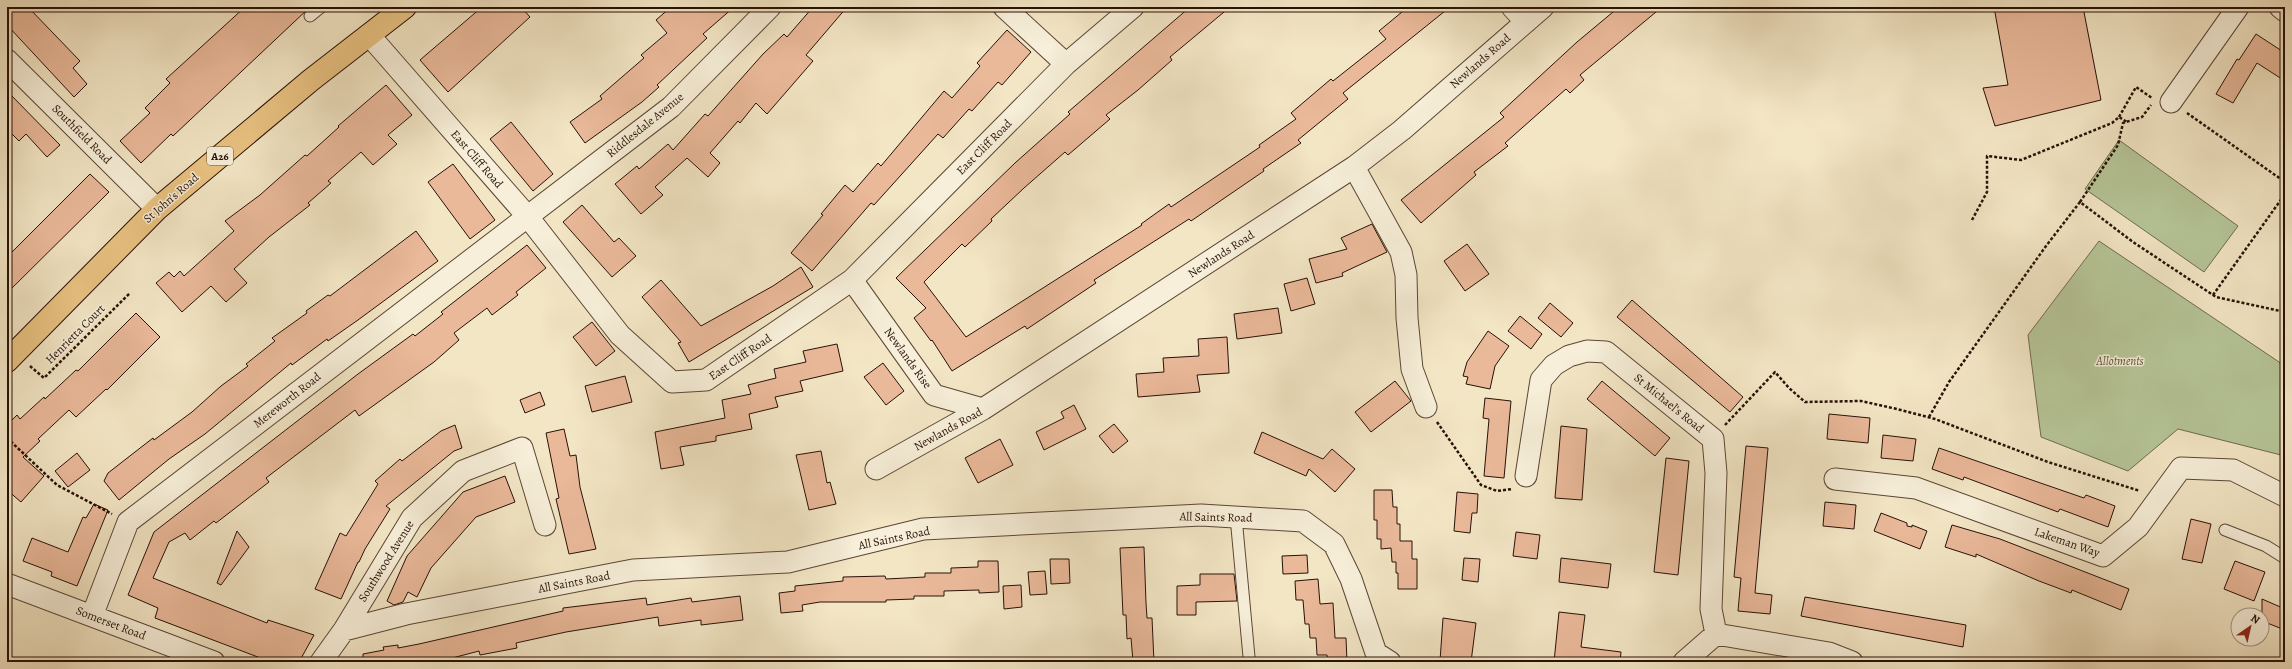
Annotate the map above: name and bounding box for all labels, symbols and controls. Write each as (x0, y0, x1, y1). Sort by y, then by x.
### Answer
street label: Newlands Road (1446, 30, 1514, 92)
street label: Riddlesdale Avenue (603, 89, 687, 161)
street label: Southfield Road (49, 101, 116, 168)
street label: East Cliff Road (953, 115, 1016, 178)
street label: East Cliff Road (447, 126, 507, 192)
road number: A26 (207, 147, 233, 165)
street label: St John's Road (140, 169, 202, 226)
street label: Newlands Road (1185, 226, 1258, 281)
street label: Henrietta Court (42, 301, 108, 367)
street label: Newlands Rise (880, 324, 936, 392)
street label: East Cliff Road (706, 330, 775, 384)
park label: Allotments (2095, 353, 2144, 369)
street label: Mereworth Road (250, 368, 325, 431)
street label: St Michael's Road (1631, 370, 1708, 437)
street label: Newlands Road (911, 403, 986, 454)
street label: All Saints Road (1178, 508, 1253, 526)
street label: Southwood Avenue (354, 517, 418, 605)
street label: All Saints Road (856, 522, 932, 554)
street label: Lakeman Way (2032, 523, 2102, 561)
street label: All Saints Road (536, 567, 612, 597)
street label: Somerset Road (74, 602, 149, 644)
north arrow (2230, 607, 2270, 647)
text: N (2248, 611, 2263, 628)

